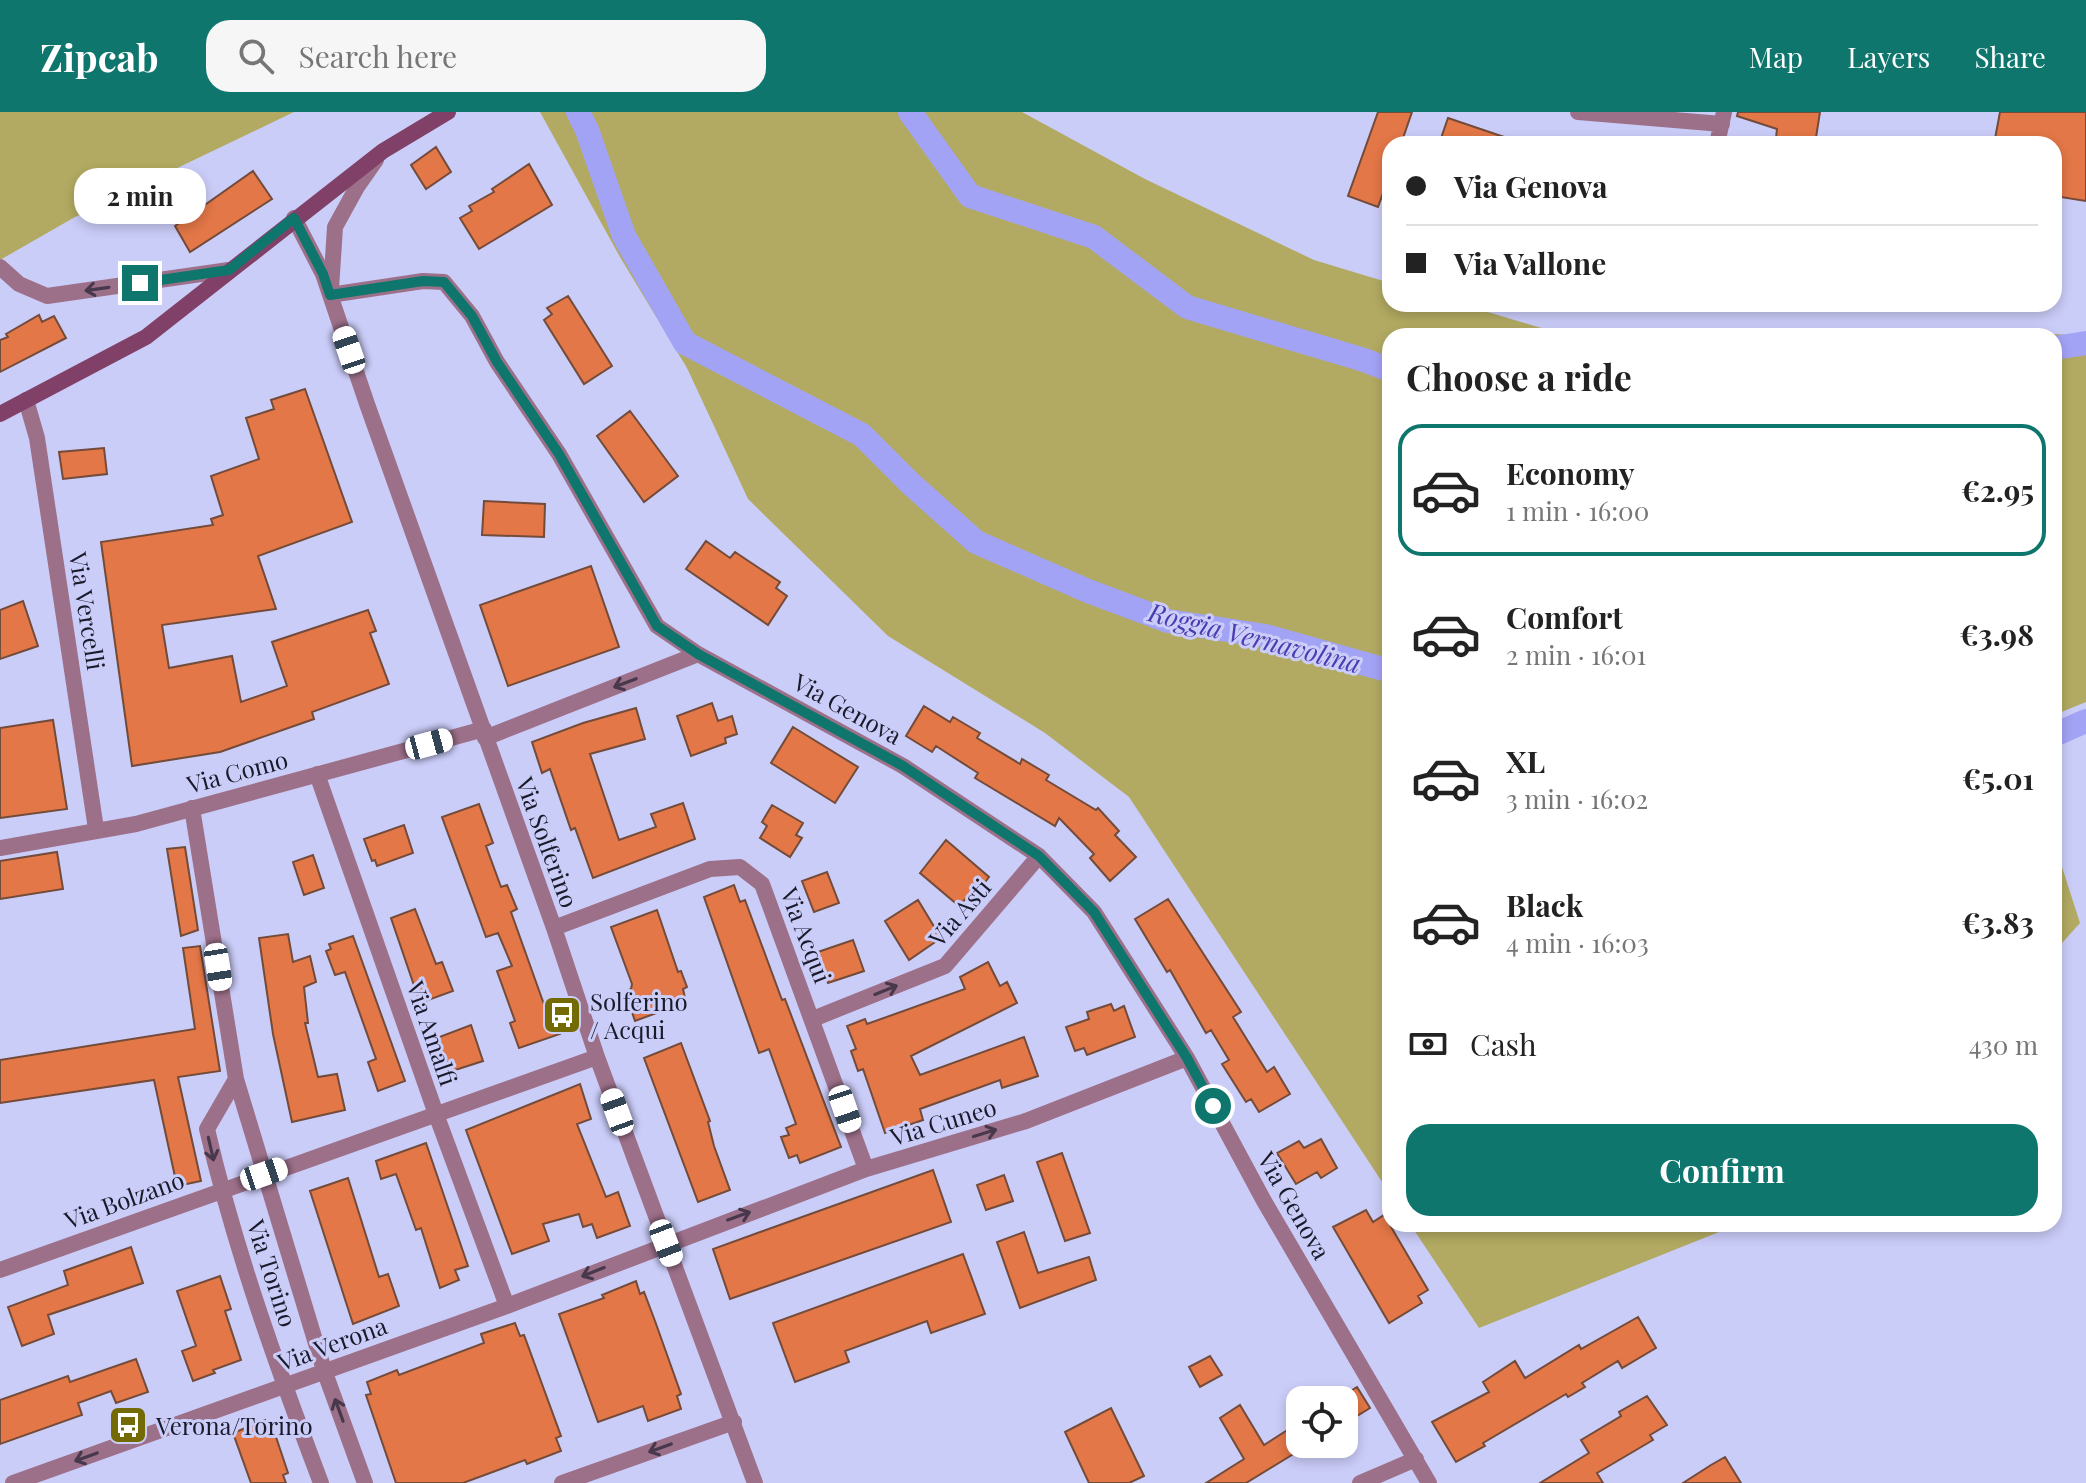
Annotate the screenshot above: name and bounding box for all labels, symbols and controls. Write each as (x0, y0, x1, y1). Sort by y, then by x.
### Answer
search box (206, 20, 766, 92)
text: Zipcab (40, 31, 158, 82)
icon: search (234, 34, 278, 78)
text: Search here (298, 36, 457, 76)
text: Map (1749, 38, 1803, 75)
text: Layers (1847, 38, 1930, 75)
text: Share (1974, 38, 2046, 75)
text: Via Genova (1454, 166, 1607, 206)
callout: 2 min (74, 167, 206, 223)
text: 2 min (106, 178, 174, 213)
text: Via Vallone (1454, 243, 1606, 283)
route end (122, 265, 158, 301)
one-way arrow (84, 282, 110, 297)
car (330, 323, 368, 377)
text: Choose a ride (1406, 352, 1632, 400)
text: Economy (1506, 453, 1635, 493)
icon: car (1410, 454, 1482, 526)
text: €2.95 (1961, 470, 2034, 510)
text: 1 min · 16:00 (1506, 493, 1649, 528)
street label: Via Vercelli (63, 549, 113, 672)
water label: Roggia Vernavolina (1144, 593, 1365, 680)
text: Comfort (1506, 597, 1623, 637)
icon: car (1410, 598, 1482, 670)
text: €3.98 (1959, 614, 2034, 654)
text: 2 min · 16:01 (1506, 637, 1646, 672)
street label: Via Genova (787, 665, 908, 751)
one-way arrow (613, 676, 638, 691)
car (403, 726, 455, 762)
text: XL (1506, 741, 1545, 781)
street label: Via Como (182, 742, 291, 800)
icon: car (1410, 742, 1482, 814)
text: €5.01 (1962, 758, 2034, 798)
street label: Via Solferino (509, 771, 586, 912)
text: 3 min · 16:02 (1506, 781, 1648, 816)
street label: Via Asti (920, 871, 997, 953)
street label: Via Acqui (774, 882, 840, 987)
text: Black (1506, 885, 1583, 925)
icon: car (1410, 886, 1482, 958)
text: €3.83 (1961, 902, 2034, 942)
text: 4 min · 16:03 (1506, 925, 1649, 960)
car (202, 941, 234, 993)
street label: Via Amalfi (400, 976, 466, 1090)
one-way arrow (873, 982, 898, 996)
place label: Solferino / Acqui (590, 985, 688, 1045)
bus stop icon: Solferino / Acqui (541, 994, 583, 1036)
icon: cash (1406, 1022, 1450, 1066)
text: Cash (1470, 1024, 1537, 1064)
text: 430 m (1969, 1027, 2038, 1062)
car (826, 1082, 864, 1136)
car (598, 1085, 636, 1139)
route start (1195, 1088, 1231, 1124)
street label: Via Cuneo (885, 1090, 1000, 1153)
button: Confirm (1406, 1124, 2038, 1216)
one-way arrow (972, 1125, 998, 1140)
one-way arrow (204, 1135, 219, 1161)
street label: Via Genova (1251, 1145, 1339, 1265)
car (237, 1155, 291, 1193)
street label: Via Bolzano (59, 1163, 188, 1236)
one-way arrow (726, 1208, 751, 1222)
street label: Via Torino (240, 1214, 305, 1331)
car (646, 1216, 686, 1270)
one-way arrow (581, 1266, 606, 1280)
street label: Via Verona (272, 1308, 391, 1378)
map controls (1286, 1386, 1358, 1458)
button: locate (1286, 1386, 1358, 1458)
one-way arrow (330, 1398, 345, 1423)
bus stop icon: Verona/Torino (107, 1404, 149, 1446)
place label: Verona/Torino (155, 1409, 313, 1441)
one-way arrow (648, 1442, 673, 1456)
one-way arrow (74, 1451, 99, 1465)

